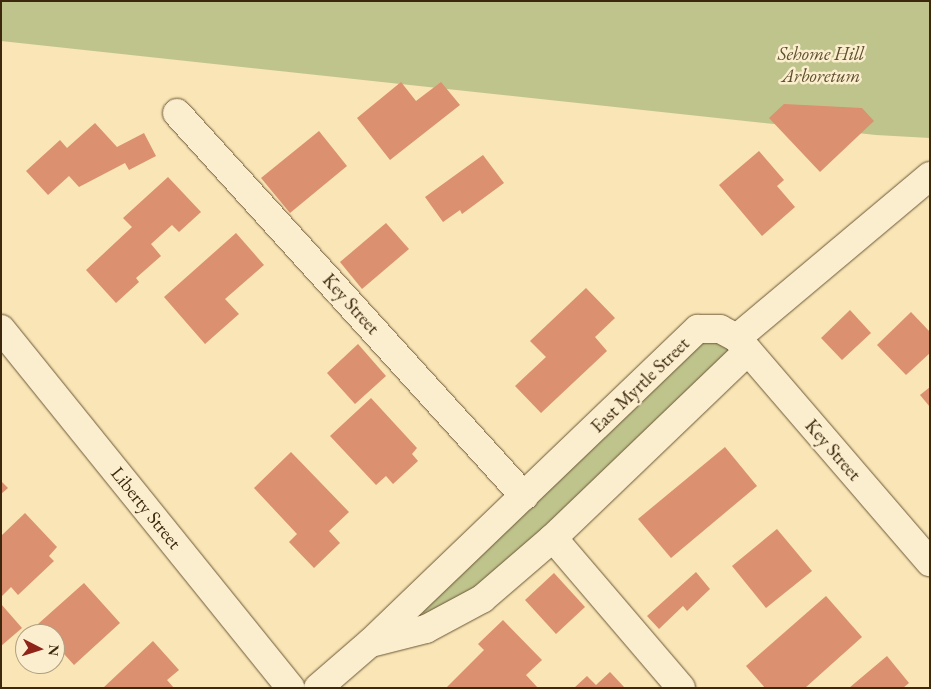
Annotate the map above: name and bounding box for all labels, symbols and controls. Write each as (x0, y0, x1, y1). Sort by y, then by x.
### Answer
park label: Sehome Hill Arboretum (778, 43, 864, 87)
street label: Key Street (318, 269, 384, 339)
street label: East Myrtle Street (586, 332, 694, 438)
street label: Key Street (800, 415, 866, 485)
street label: Liberty Street (106, 462, 186, 554)
north arrow (15, 624, 65, 674)
text: N (44, 644, 63, 657)

